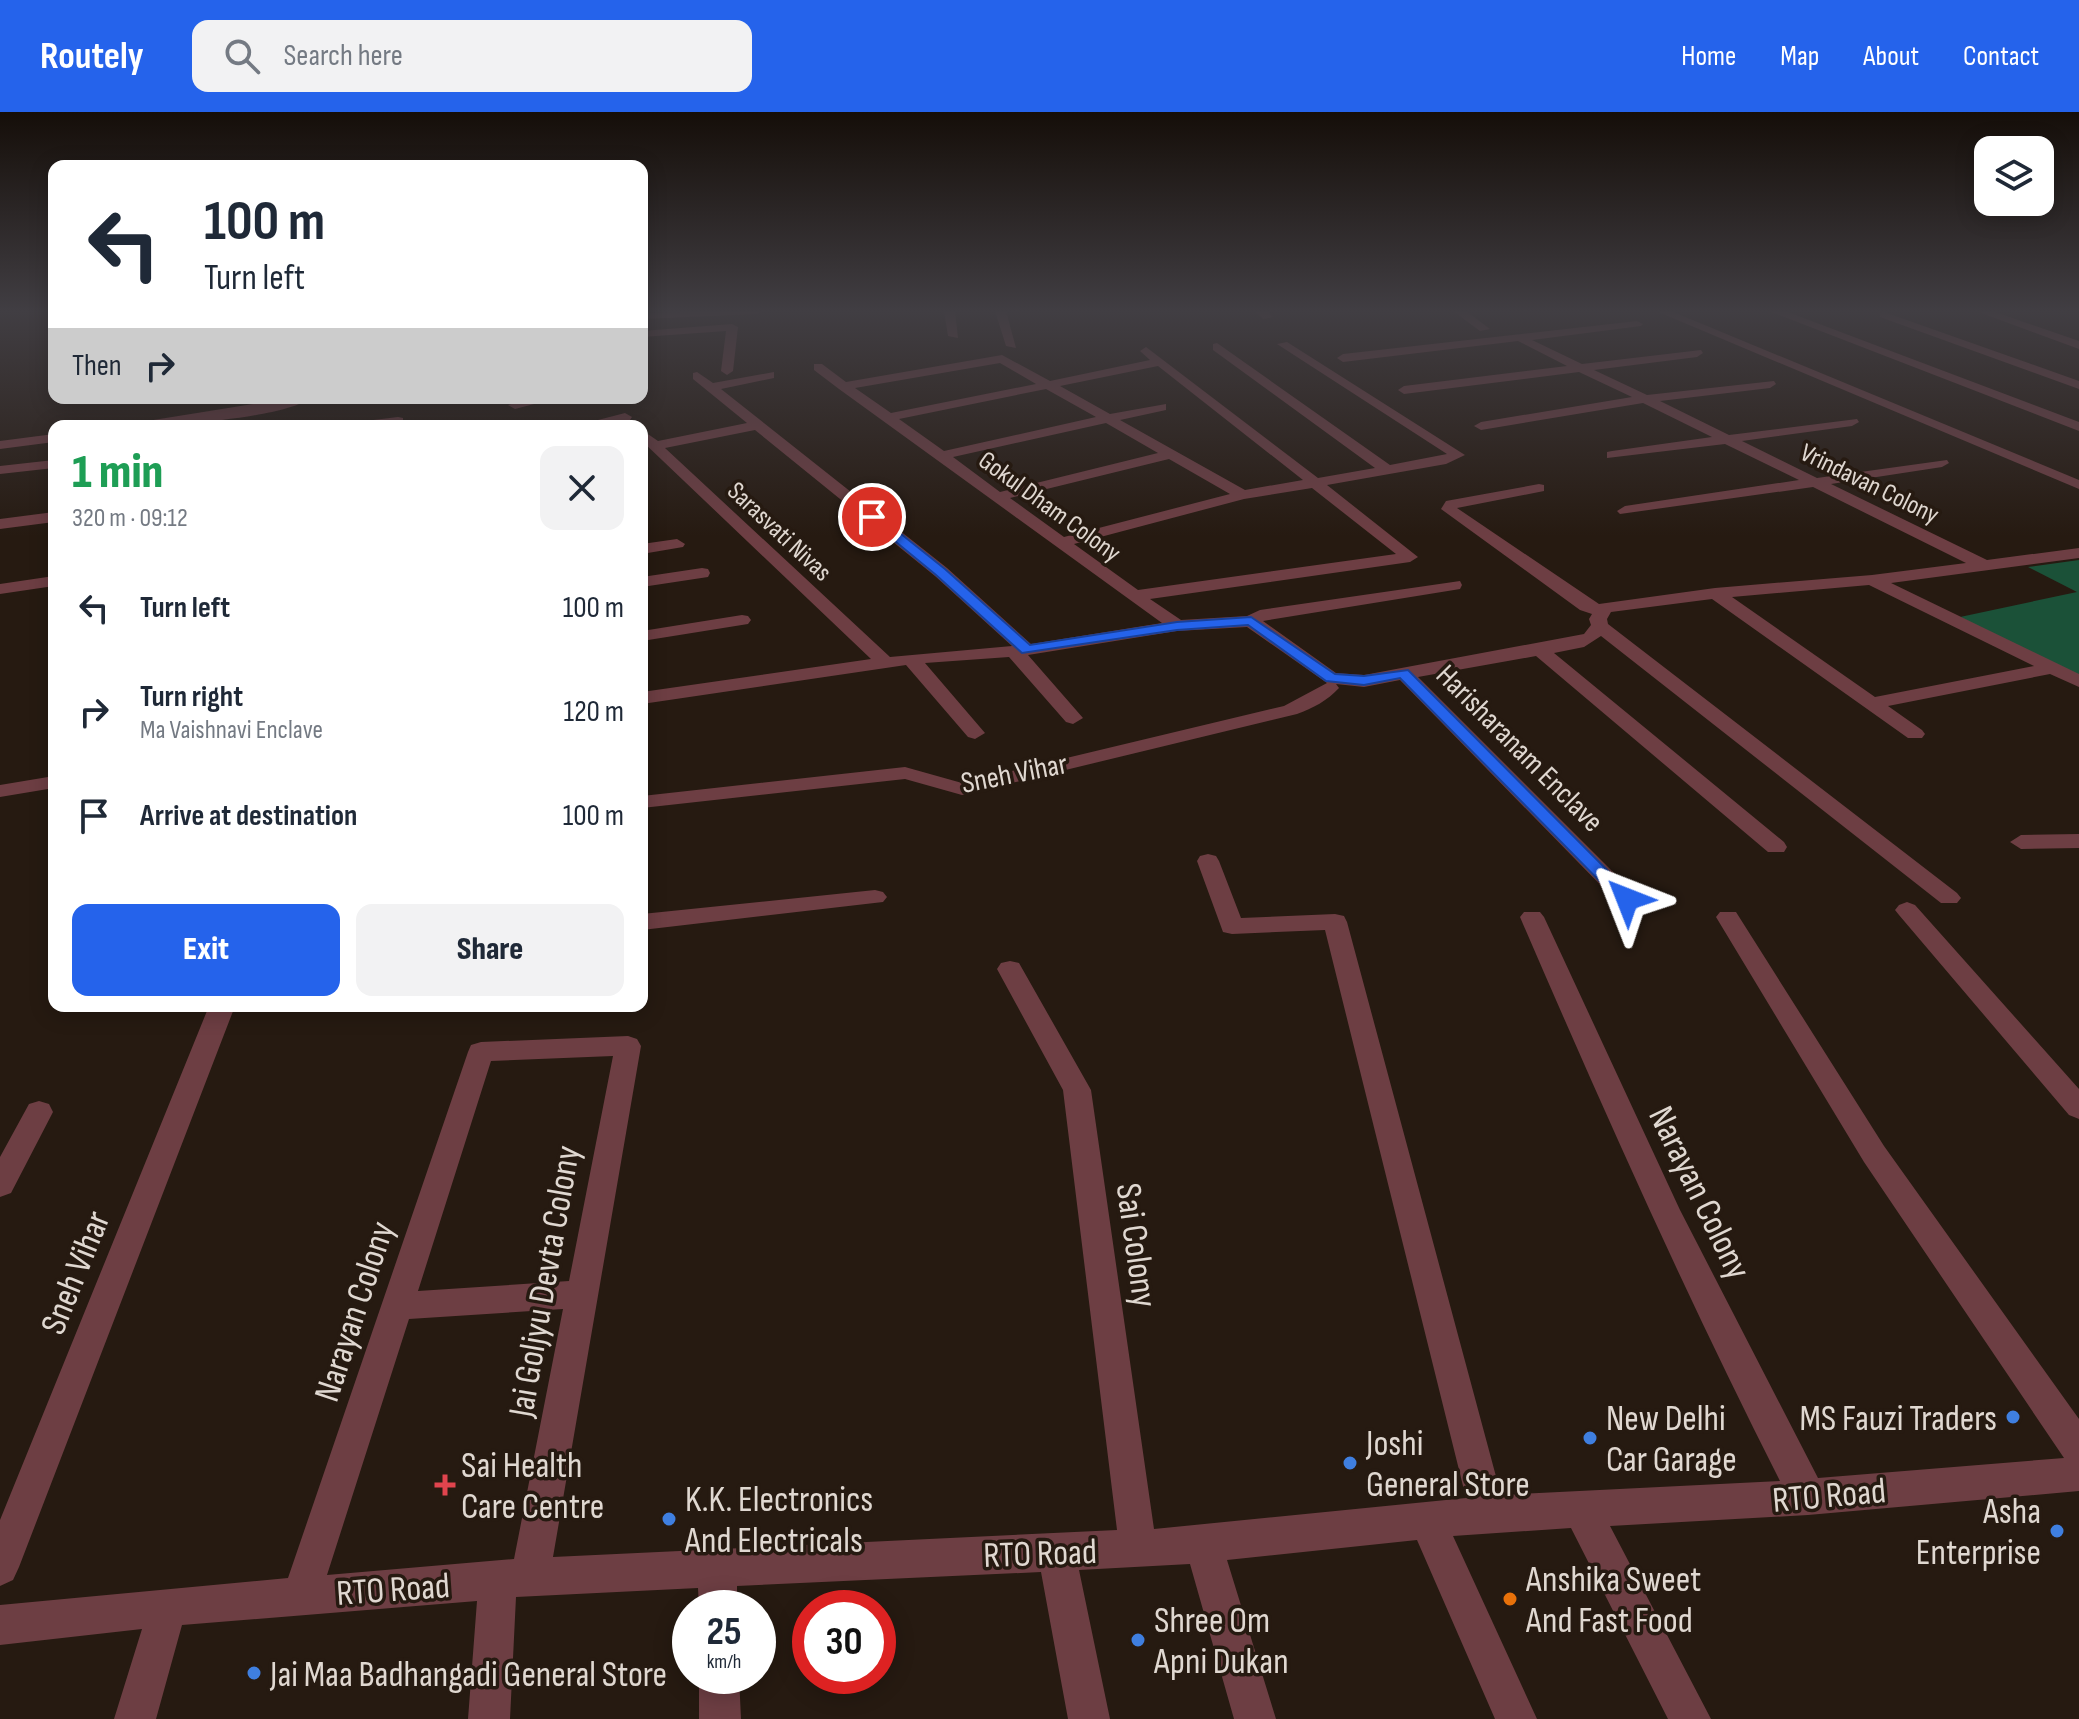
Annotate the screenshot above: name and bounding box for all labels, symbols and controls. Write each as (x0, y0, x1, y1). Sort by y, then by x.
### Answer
search box (192, 20, 752, 92)
text: Routely (40, 34, 144, 79)
icon: search (220, 34, 264, 78)
text: Search here (284, 38, 403, 74)
text: Home (1681, 40, 1736, 73)
text: Map (1780, 40, 1819, 73)
text: About (1863, 40, 1919, 73)
text: Contact (1963, 40, 2039, 73)
map controls (1974, 136, 2054, 216)
button: layers (1974, 136, 2054, 216)
text: 100 m (204, 189, 325, 256)
icon: left (72, 192, 176, 296)
text: Turn left (204, 257, 305, 300)
icon: right (138, 344, 182, 388)
text: Then (72, 348, 122, 384)
street label: Vrindavan Colony (1795, 437, 1944, 531)
text: 1 min (72, 444, 163, 501)
street label: Gokul Dham Colony (972, 445, 1126, 569)
button: close (540, 446, 624, 530)
street label: Sarasvati Nivas (720, 476, 838, 588)
pin (838, 483, 906, 551)
icon: arrive (850, 495, 894, 539)
text: 320 m · 09:12 (72, 503, 188, 534)
icon: left (72, 586, 116, 630)
text: Turn left (140, 590, 230, 626)
text: 100 m (563, 590, 624, 626)
street label: Harisharanam Enclave (1428, 658, 1610, 840)
text: Turn right (140, 679, 243, 715)
icon: right (72, 690, 116, 734)
text: 120 m (563, 694, 624, 730)
text: Ma Vaishnavi Enclave (140, 715, 323, 746)
street label: Sneh Vihar (958, 746, 1071, 802)
icon: arrive (72, 794, 116, 838)
text: Arrive at destination (140, 798, 357, 834)
text: 100 m (563, 798, 624, 834)
position arrow (1585, 857, 1669, 941)
button: Exit (72, 904, 340, 996)
button: Share (356, 904, 624, 996)
street label: Narayan Colony (1638, 1100, 1759, 1287)
street label: Jai Goljyu Devta Colony (500, 1142, 590, 1421)
street label: Sai Colony (1106, 1181, 1165, 1310)
street label: Sneh Vihar (32, 1205, 120, 1341)
street label: Narayan Colony (306, 1216, 405, 1407)
place label: New Delhi Car Garage (1606, 1398, 1737, 1482)
place label: MS Fauzi Traders (1799, 1398, 1997, 1441)
marker: MS Fauzi Traders (2004, 1408, 2022, 1426)
place label: Joshi General Store (1365, 1423, 1530, 1507)
marker: New Delhi Car Garage (1581, 1429, 1599, 1447)
place label: Sai Health Care Centre (461, 1445, 604, 1529)
marker: Joshi General Store (1341, 1454, 1359, 1472)
street label: RTO Road (1771, 1470, 1888, 1523)
marker: Sai Health Care Centre (436, 1476, 454, 1494)
place label: K.K. Electronics And Electricals (684, 1479, 873, 1563)
place label: Asha Enterprise (1916, 1491, 2041, 1575)
marker: K.K. Electronics And Electricals (660, 1510, 678, 1528)
marker: Asha Enterprise (2048, 1522, 2066, 1540)
street label: RTO Road (983, 1531, 1098, 1578)
place label: Anshika Sweet And Fast Food (1525, 1559, 1701, 1643)
street label: RTO Road (335, 1565, 451, 1616)
speed limit sign: 30 (792, 1590, 896, 1694)
marker: Anshika Sweet And Fast Food (1501, 1590, 1519, 1608)
place label: Shree Om Apni Dukan (1153, 1600, 1289, 1684)
text: 25 (706, 1608, 742, 1656)
marker: Shree Om Apni Dukan (1129, 1631, 1147, 1649)
text: km/h (707, 1650, 741, 1674)
place label: Jai Maa Badhangadi General Store (269, 1654, 667, 1697)
marker: Jai Maa Badhangadi General Store (245, 1664, 263, 1682)

